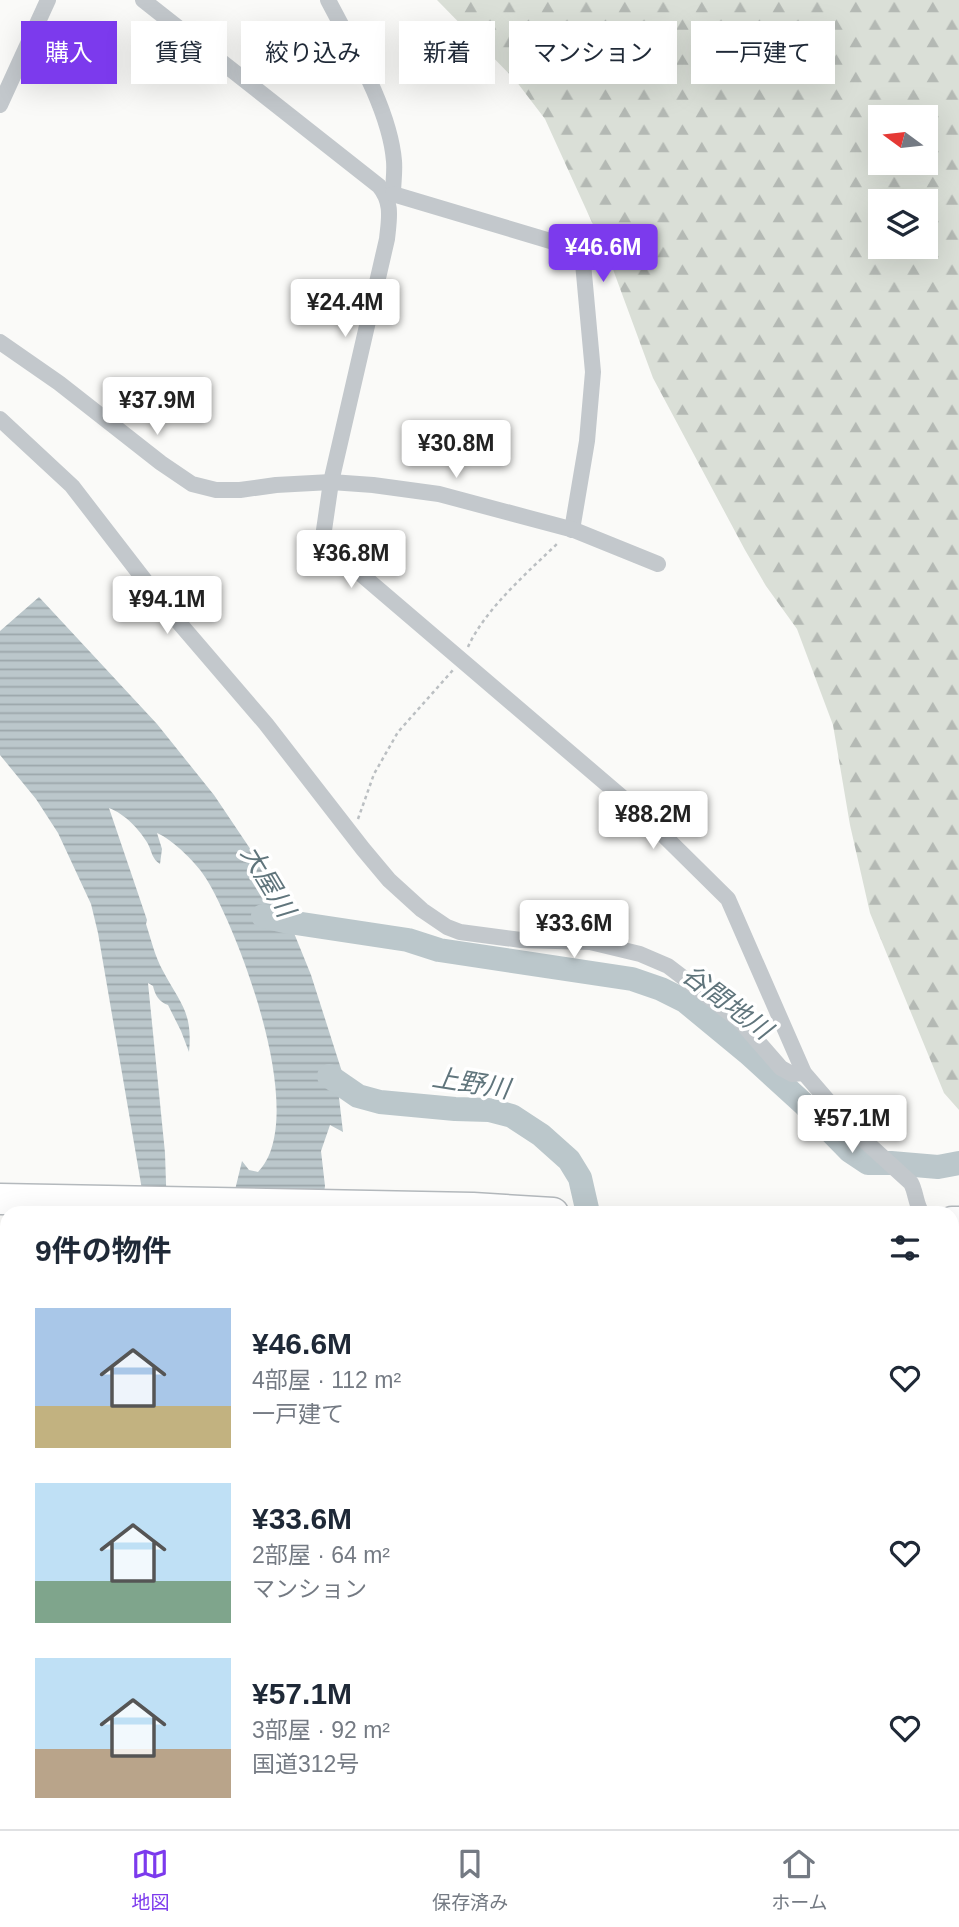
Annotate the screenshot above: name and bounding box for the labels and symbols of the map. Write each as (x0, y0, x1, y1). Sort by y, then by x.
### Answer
north arrow (868, 105, 938, 175)
pin: ¥46.6M (546, 224, 660, 284)
pin: ¥24.4M (288, 280, 402, 339)
pin: ¥37.9M (100, 378, 214, 437)
pin: ¥30.8M (399, 420, 513, 480)
pin: ¥36.8M (294, 530, 408, 590)
pin: ¥94.1M (110, 576, 224, 636)
pin: ¥88.2M (596, 792, 710, 851)
water label: 大屋川 (235, 840, 302, 925)
pin: ¥33.6M (517, 900, 631, 960)
water label: 谷間地川 (676, 959, 780, 1047)
water label: 上野川 (430, 1062, 515, 1104)
pin: ¥57.1M (795, 1096, 909, 1155)

